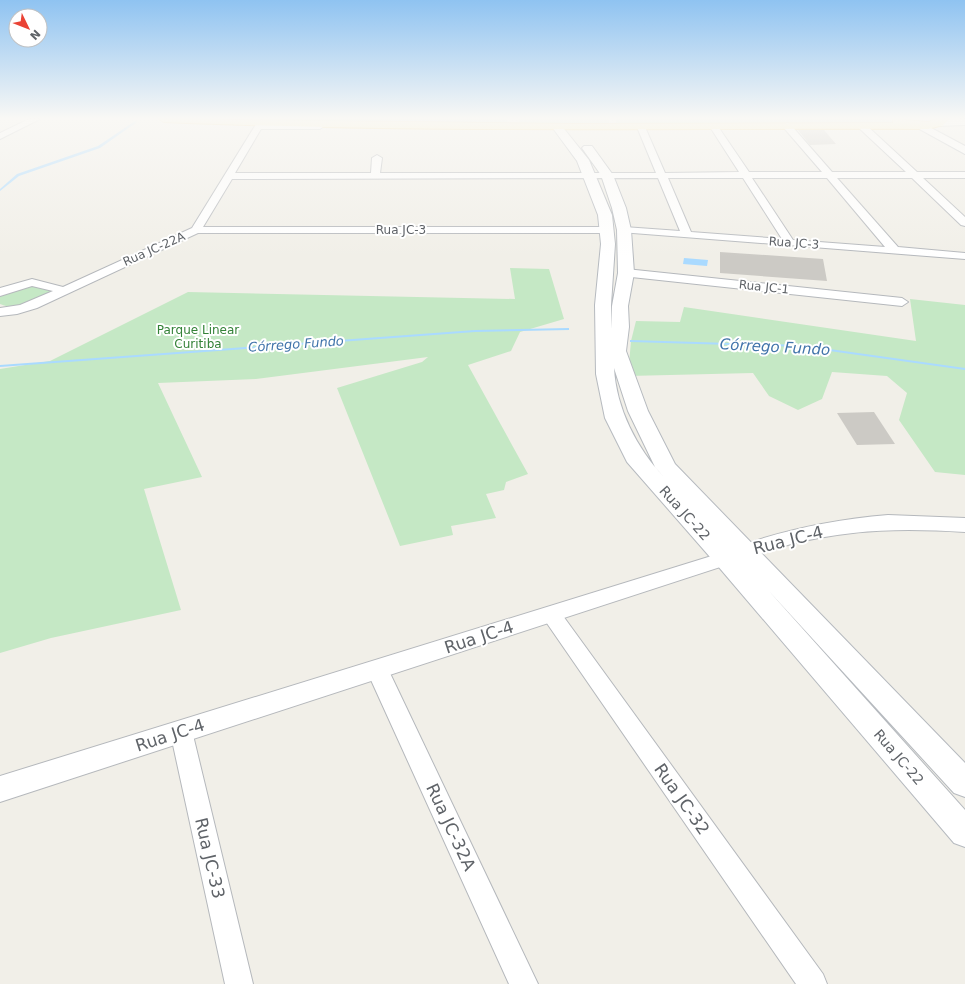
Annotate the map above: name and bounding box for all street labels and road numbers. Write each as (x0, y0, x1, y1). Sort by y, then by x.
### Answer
street label: Rua JC-3 (376, 223, 426, 237)
street label: Rua JC-22A (121, 229, 188, 269)
street label: Rua JC-3 (768, 234, 820, 252)
street label: Rua JC-1 (738, 277, 790, 297)
street label: Rua JC-22 (656, 482, 714, 544)
street label: Rua JC-4 (751, 522, 825, 558)
street label: Rua JC-4 (442, 616, 516, 658)
street label: Rua JC-4 (133, 714, 207, 756)
street label: Rua JC-22 (871, 726, 927, 788)
street label: Rua JC-32 (650, 760, 714, 838)
street label: Rua JC-32A (422, 780, 480, 874)
street label: Rua JC-33 (191, 816, 229, 900)

